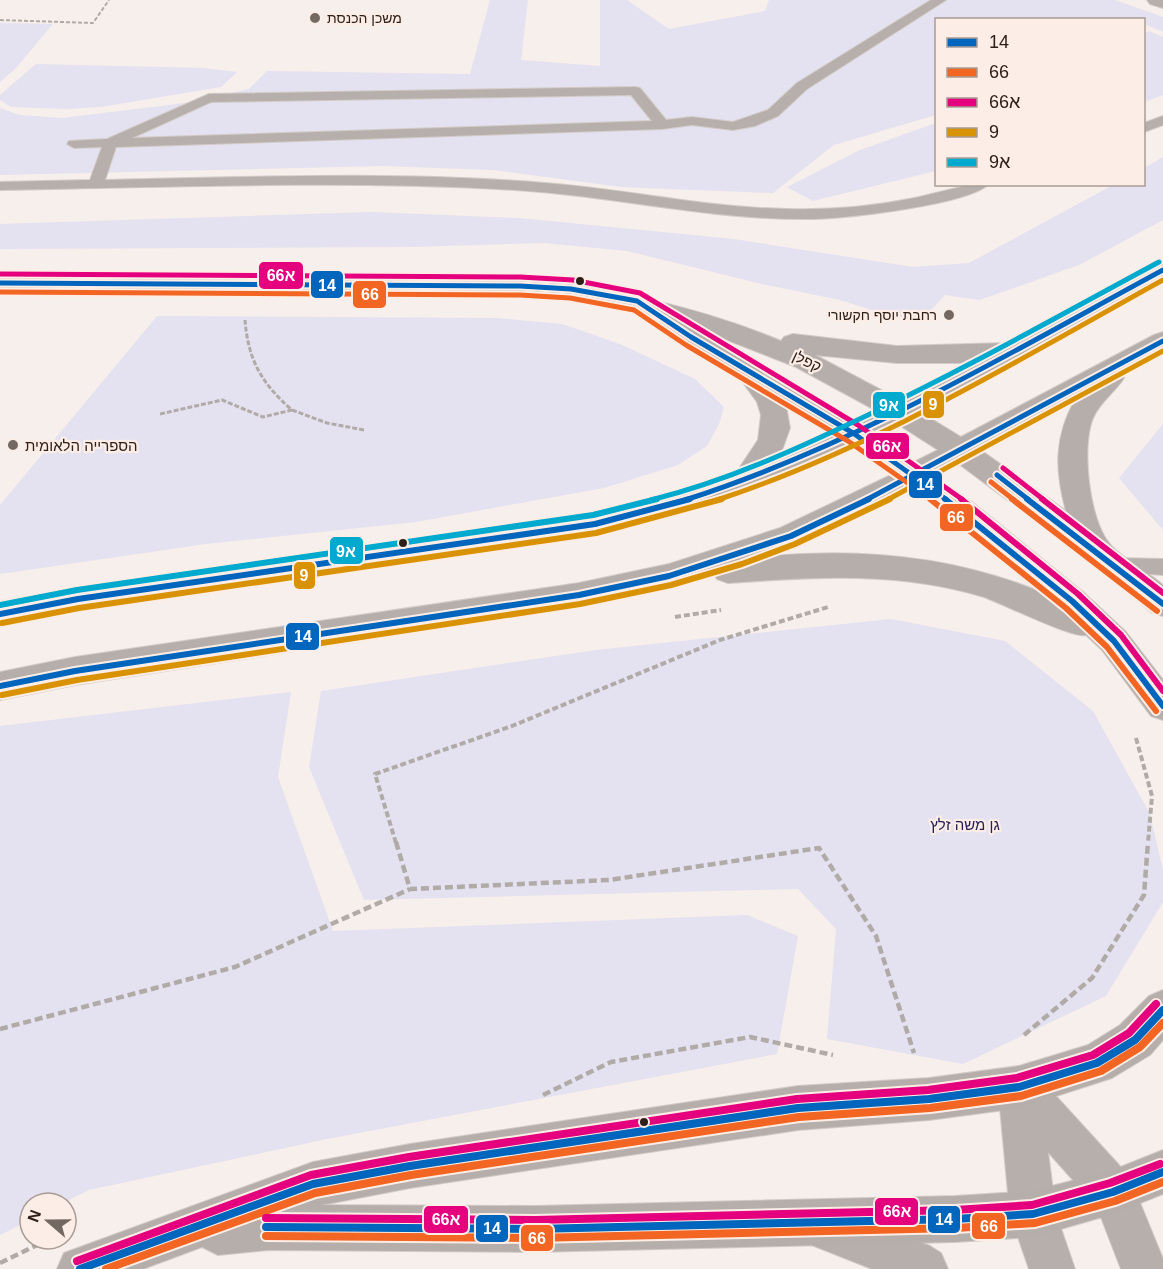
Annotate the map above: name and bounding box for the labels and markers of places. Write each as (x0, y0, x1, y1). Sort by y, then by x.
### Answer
place label: משכן הכנסת (327, 10, 402, 26)
marker: משכן הכנסת (308, 11, 322, 25)
unlabelled marker (574, 275, 586, 287)
place label: רחבת יוסף חקשורי (827, 307, 937, 323)
marker: רחבת יוסף חקשורי (942, 308, 956, 322)
place label: הספרייה הלאומית (25, 437, 138, 454)
marker: הספרייה הלאומית (6, 438, 20, 452)
unlabelled marker (397, 537, 409, 549)
unlabelled marker (638, 1116, 650, 1128)

